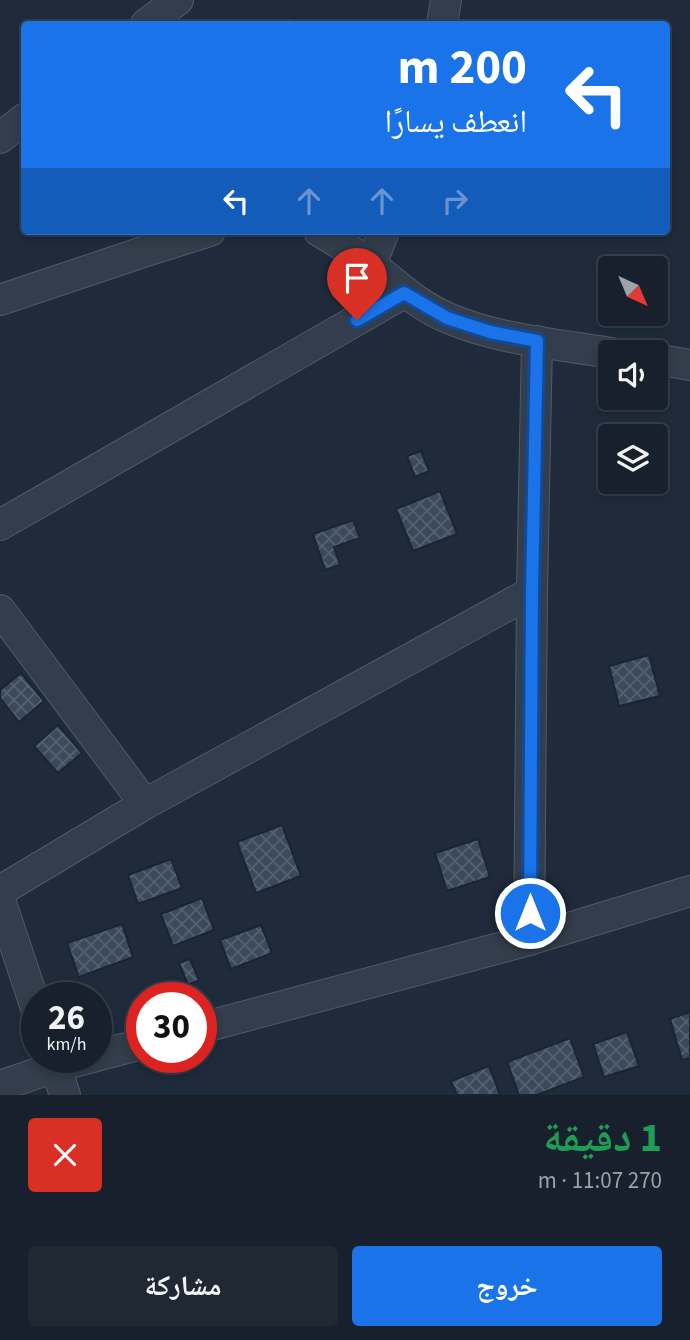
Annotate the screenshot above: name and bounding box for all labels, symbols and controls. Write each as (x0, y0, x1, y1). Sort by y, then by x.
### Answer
text: 200 m (398, 33, 527, 103)
icon: left (551, 49, 642, 140)
text: انعطف يسارًا (384, 99, 527, 145)
icon: left (217, 182, 255, 220)
icon: ahead (290, 182, 328, 220)
icon: ahead (363, 182, 401, 220)
icon: right (436, 182, 474, 220)
pin (327, 248, 387, 320)
north arrow (598, 256, 668, 326)
map controls (598, 256, 668, 494)
icon: arrive (338, 259, 376, 297)
button: sound (598, 340, 668, 410)
button: layers (598, 424, 668, 494)
position arrow (493, 876, 567, 950)
speed limit sign: 30 (126, 982, 217, 1073)
text: 26 (48, 993, 85, 1043)
text: km/h (47, 1032, 86, 1057)
text: 1 دقيقة (543, 1108, 662, 1168)
button: close (28, 1118, 102, 1192)
text: 270 m · 11:07 (538, 1164, 662, 1197)
button: مشاركة (28, 1246, 338, 1326)
button: خروج (352, 1246, 662, 1326)

